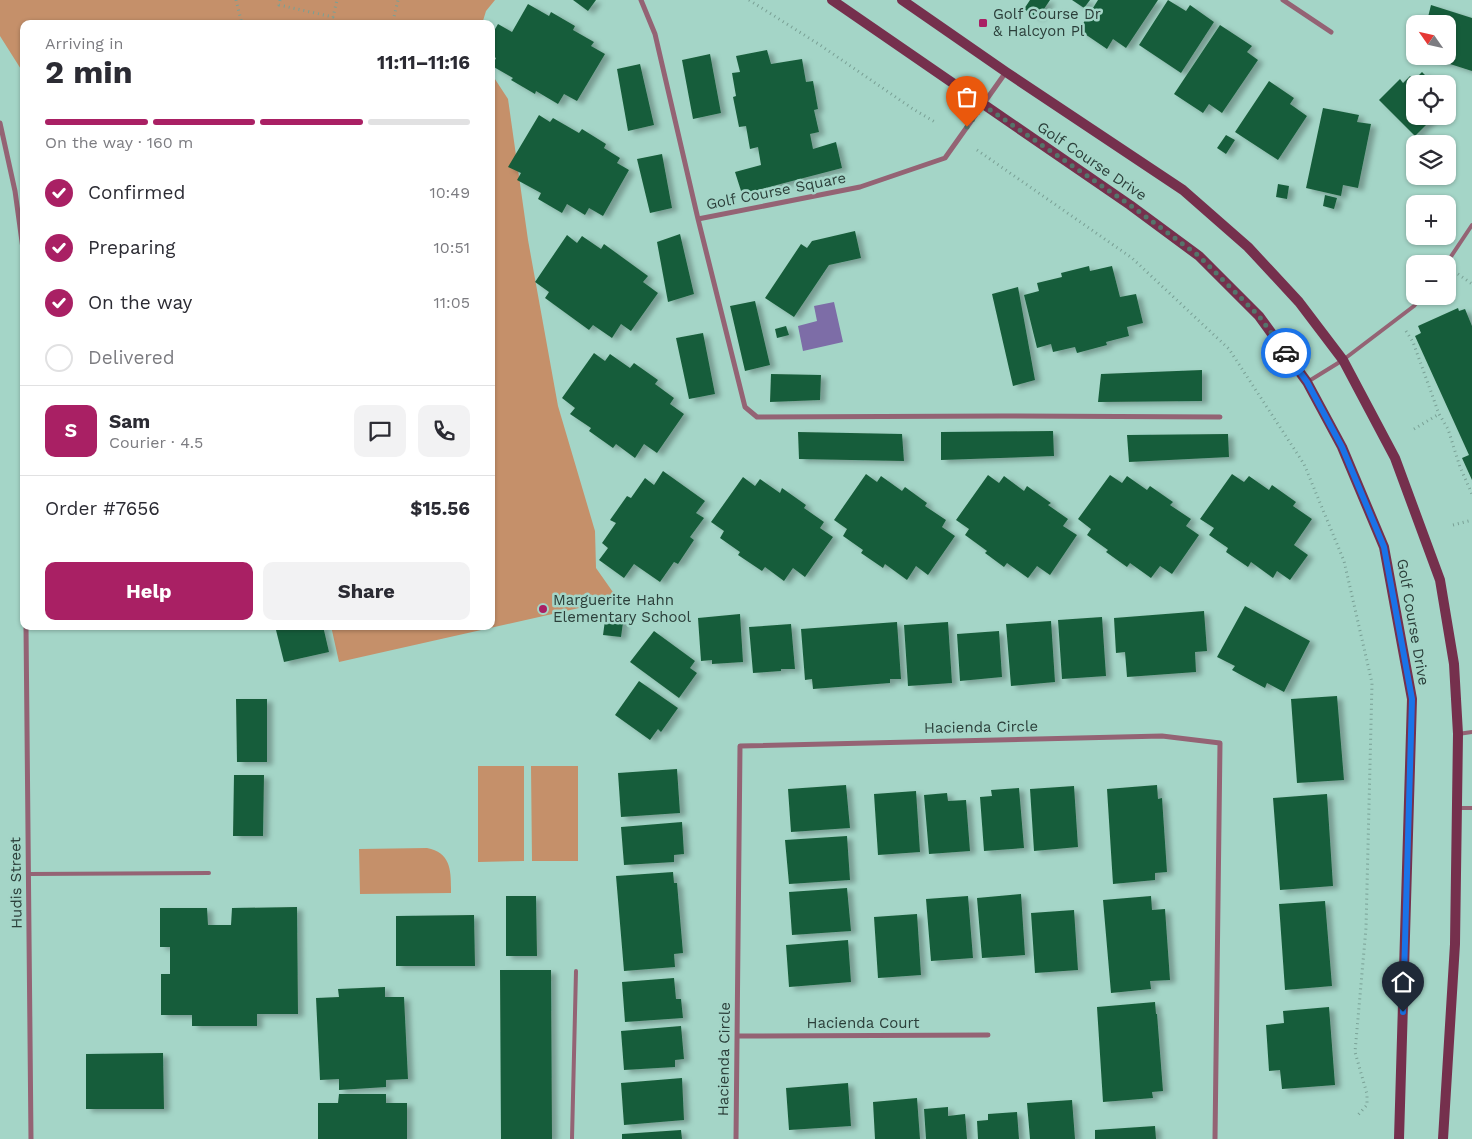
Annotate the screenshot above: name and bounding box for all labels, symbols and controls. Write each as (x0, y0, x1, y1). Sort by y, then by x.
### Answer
place label: Golf Course Dr & Halcyon Pl (993, 5, 1101, 40)
north arrow (1406, 15, 1456, 65)
map controls (1406, 15, 1456, 305)
marker: Golf Course Dr & Halcyon Pl (977, 17, 989, 29)
text: Arriving in (45, 34, 123, 53)
text: 11:11–11:16 (377, 51, 470, 74)
text: 2 min (45, 53, 133, 91)
button: locate (1406, 75, 1456, 125)
pin (946, 76, 988, 127)
icon: bag (953, 83, 981, 111)
street label: Golf Course Drive (1034, 118, 1150, 204)
text: On the way · 160 m (45, 133, 193, 152)
button: layers (1406, 135, 1456, 185)
street label: Golf Course Square (704, 169, 848, 213)
icon: check (45, 179, 73, 207)
text: Confirmed (88, 181, 185, 204)
text: 10:49 (429, 183, 470, 202)
button: + (1406, 195, 1456, 245)
icon: check (45, 234, 73, 262)
text: Preparing (88, 236, 175, 259)
text: 10:51 (434, 238, 470, 257)
button: − (1406, 255, 1456, 305)
icon: check (45, 289, 73, 317)
text: On the way (88, 291, 192, 314)
text: 11:05 (434, 293, 470, 312)
courier (1261, 328, 1311, 378)
icon: car (1272, 339, 1300, 367)
text: Delivered (88, 346, 175, 369)
button: chat (354, 405, 406, 457)
button: phone (418, 405, 470, 457)
text: Sam (109, 410, 150, 433)
text: S (65, 419, 77, 442)
text: Courier · 4.5 (109, 433, 203, 452)
text: Order #7656 (45, 497, 160, 520)
text: $15.56 (410, 497, 470, 520)
street label: Golf Course Drive (1393, 557, 1433, 687)
button: Help (45, 562, 253, 620)
button: Share (263, 562, 470, 620)
place label: Marguerite Hahn Elementary School (553, 591, 692, 626)
marker: Marguerite Hahn Elementary School (537, 603, 549, 615)
street label: Hacienda Circle (924, 717, 1038, 737)
street label: Hudis Street (6, 836, 26, 929)
pin (1382, 961, 1424, 1012)
icon: home (1389, 968, 1417, 996)
street label: Hacienda Circle (714, 1002, 734, 1116)
street label: Hacienda Court (807, 1014, 920, 1032)

